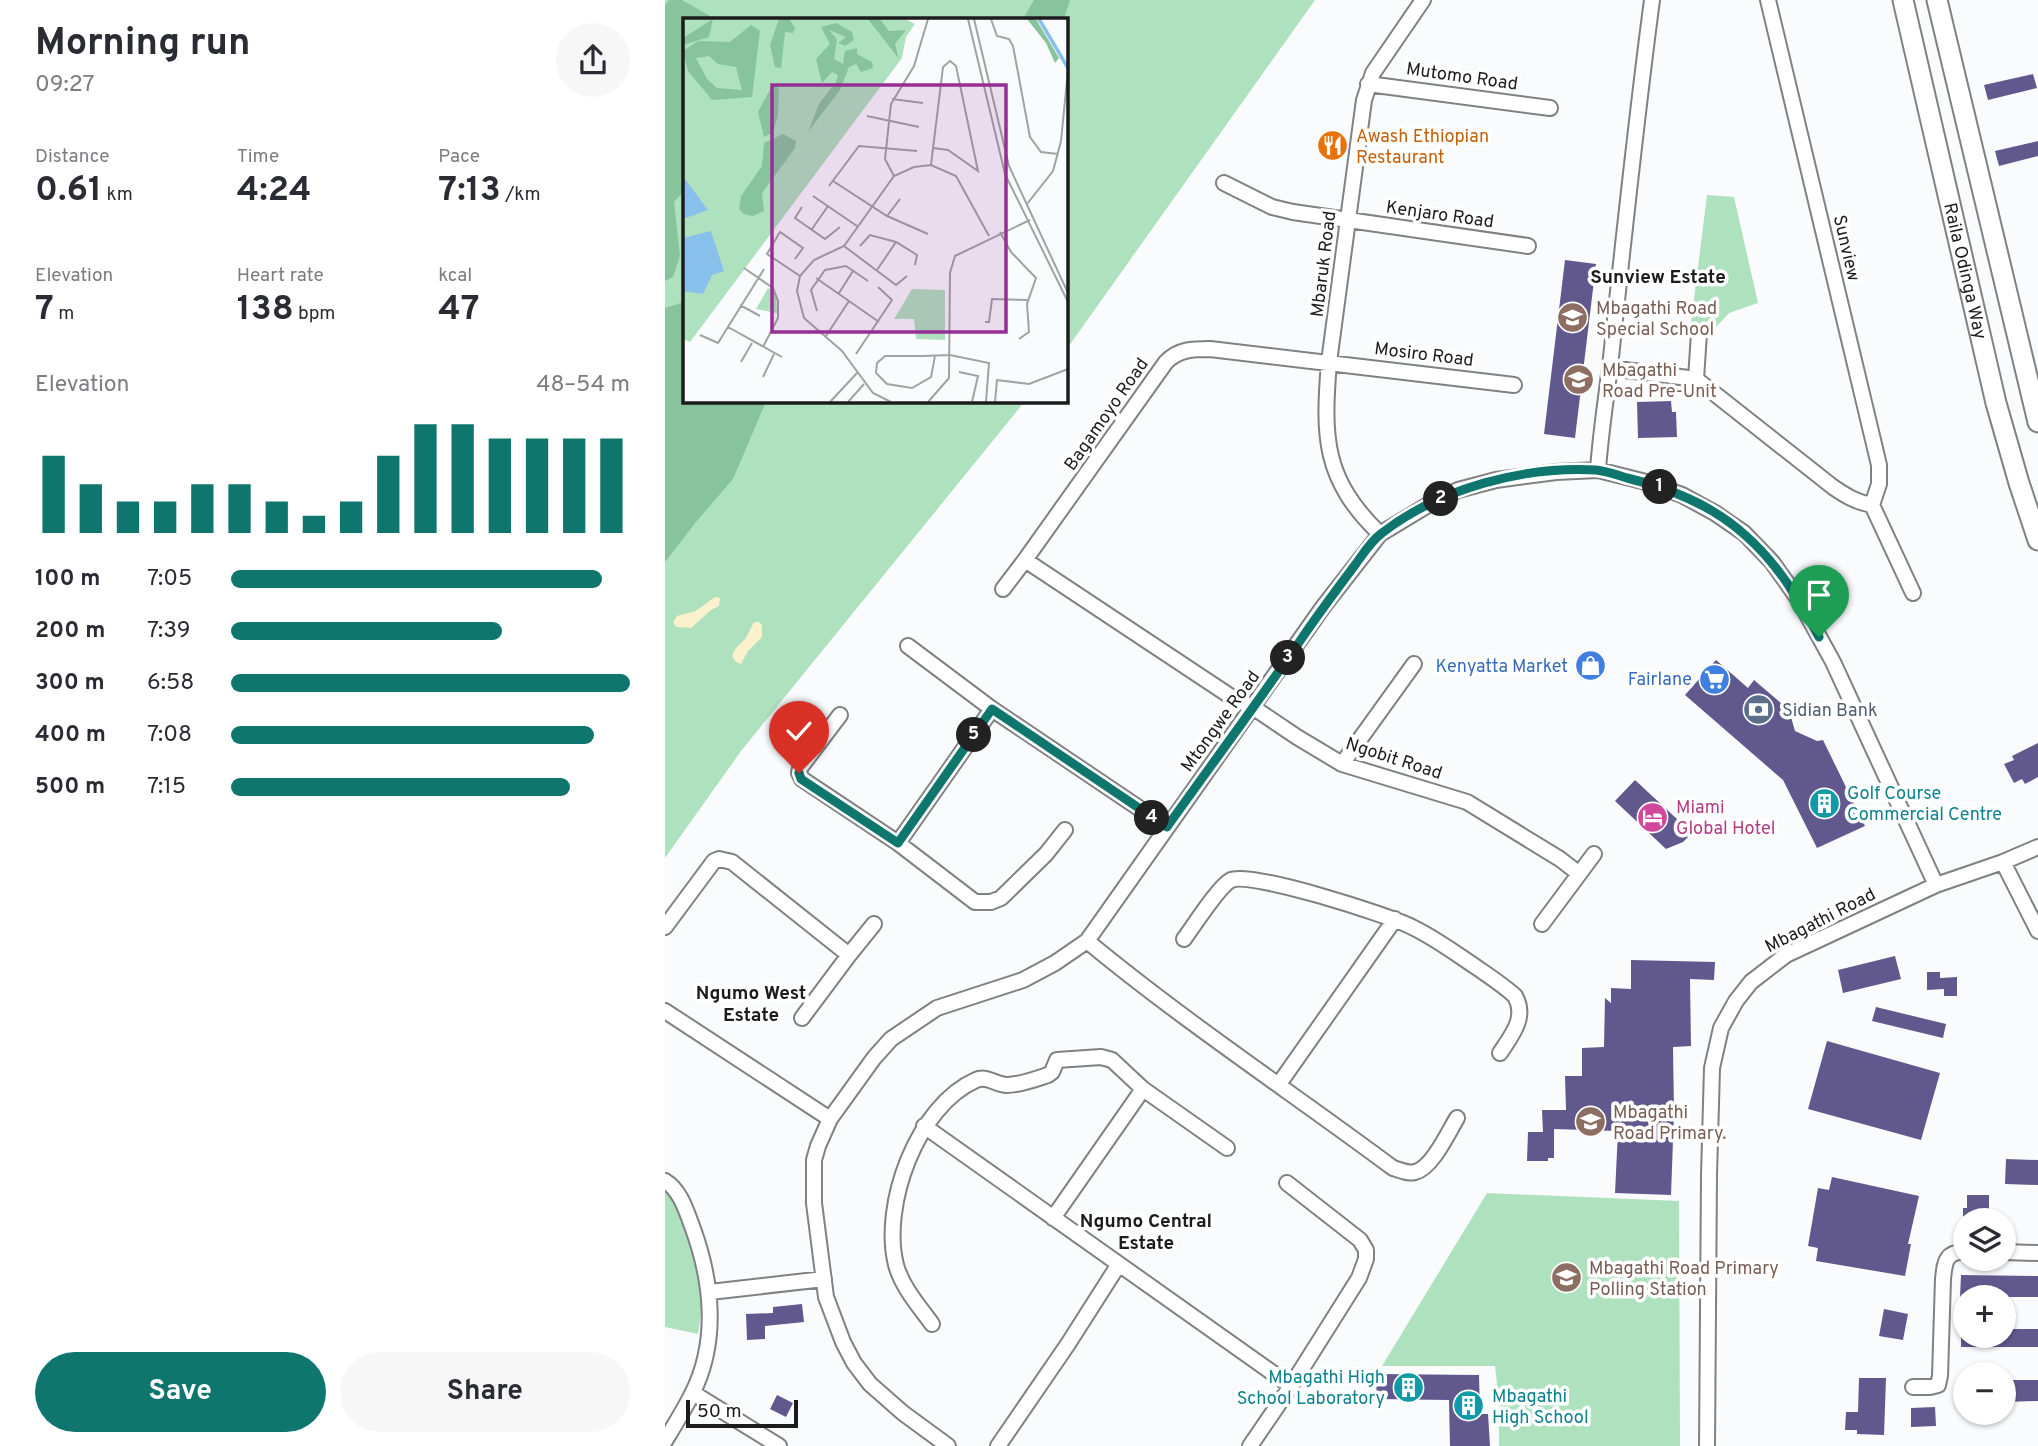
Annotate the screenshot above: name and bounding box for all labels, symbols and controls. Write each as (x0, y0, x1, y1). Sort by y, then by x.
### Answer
inset map (683, 18, 1067, 402)
text: Morning run (35, 20, 251, 69)
button: share (556, 23, 630, 97)
street label: Mutomo Road (1404, 58, 1519, 97)
text: 09:27 (35, 71, 95, 100)
place label: Awash Ethiopian Restaurant (1356, 126, 1489, 170)
restaurant icon: Awash Ethiopian Restaurant (1316, 129, 1350, 163)
text: Distance (35, 145, 110, 169)
text: Time (237, 145, 279, 169)
text: Pace (438, 145, 480, 169)
text: 0.61 (35, 169, 102, 213)
text: 4:24 (237, 169, 312, 213)
text: 7:13 (438, 169, 501, 213)
text: km (102, 183, 133, 207)
text: /km (501, 183, 541, 207)
street label: Kenjaro Road (1384, 197, 1495, 234)
street label: Raila Odinga Way (1937, 201, 1991, 342)
street label: Mbaruk Road (1307, 210, 1342, 319)
street label: Sunview (1827, 213, 1864, 284)
text: Elevation (35, 264, 113, 288)
text: Heart rate (237, 264, 324, 288)
text: kcal (438, 264, 472, 288)
district label: Sunview Estate (1590, 266, 1726, 290)
text: 7 (35, 288, 54, 332)
text: 138 (237, 288, 294, 332)
text: 47 (438, 288, 480, 332)
place label: Mbagathi Road Special School (1596, 298, 1717, 342)
school or university icon: Mbagathi Road Special School (1556, 301, 1590, 335)
text: m (54, 302, 74, 326)
text: bpm (294, 302, 335, 326)
street label: Mosiro Road (1373, 338, 1475, 373)
street label: Bagamoyo Road (1060, 354, 1155, 476)
place label: Mbagathi Road Pre-Unit (1602, 360, 1717, 404)
school or university icon: Mbagathi Road Pre-Unit (1562, 363, 1596, 397)
text: Elevation (35, 371, 130, 400)
text: 48–54 m (536, 371, 630, 400)
pin: 1 (1643, 470, 1677, 504)
text: 1 (1656, 474, 1663, 498)
pin: 2 (1423, 482, 1459, 516)
text: 2 (1435, 486, 1446, 510)
text: 100 m (35, 565, 100, 594)
text: 7:05 (147, 565, 192, 594)
pin (1789, 565, 1849, 637)
icon: arrive (1800, 576, 1838, 614)
text: 200 m (35, 617, 105, 646)
text: 7:39 (147, 617, 190, 646)
pin: 3 (1271, 640, 1305, 676)
text: 3 (1282, 645, 1293, 669)
shop icon: Kenyatta Market (1574, 649, 1608, 683)
place label: Kenyatta Market (1436, 656, 1568, 679)
supermarket icon: Fairlane (1698, 662, 1732, 696)
street label: Mtongwe Road (1177, 667, 1266, 777)
text: 300 m (35, 669, 105, 698)
text: 6:58 (147, 669, 194, 698)
place label: Fairlane (1628, 669, 1692, 692)
bank icon: Sidian Bank (1742, 693, 1776, 727)
place label: Sidian Bank (1782, 700, 1877, 723)
pin (769, 701, 829, 773)
icon: check (780, 712, 818, 750)
pin: 5 (957, 718, 991, 752)
text: 400 m (35, 721, 106, 750)
text: 7:08 (147, 721, 192, 750)
text: 5 (968, 722, 979, 746)
street label: Ngobit Road (1342, 733, 1445, 786)
text: 500 m (35, 773, 105, 802)
text: 7:15 (147, 773, 186, 802)
place label: Golf Course Commercial Centre (1847, 783, 2002, 827)
building icon: Golf Course Commercial Centre (1807, 786, 1841, 820)
place label: Miami Global Hotel (1676, 797, 1775, 841)
pin: 4 (1135, 800, 1169, 836)
hotel icon: Miami Global Hotel (1636, 800, 1670, 834)
text: 4 (1145, 805, 1158, 829)
street label: Mbagathi Road (1762, 884, 1880, 959)
district label: Ngumo West Estate (696, 982, 806, 1028)
place label: Mbagathi Road Primary. (1613, 1102, 1726, 1146)
school or university icon: Mbagathi Road Primary. (1573, 1105, 1607, 1139)
map controls (1953, 1208, 2016, 1425)
button: layers (1953, 1208, 2016, 1271)
district label: Ngumo Central Estate (1080, 1210, 1212, 1256)
place label: Mbagathi Road Primary Polling Station (1589, 1258, 1779, 1302)
school or university icon: Mbagathi Road Primary Polling Station (1549, 1261, 1583, 1295)
button: + (1953, 1285, 2016, 1348)
button: Save (35, 1352, 326, 1432)
button: Share (340, 1352, 630, 1432)
button: − (1953, 1362, 2016, 1425)
place label: Mbagathi High School Laboratory (1237, 1367, 1385, 1411)
building icon: Mbagathi High School Laboratory (1391, 1370, 1425, 1404)
place label: Mbagathi High School (1492, 1386, 1589, 1430)
building icon: Mbagathi High School (1452, 1389, 1486, 1423)
scale bar (686, 1397, 798, 1429)
text: 50 m (697, 1400, 742, 1424)

